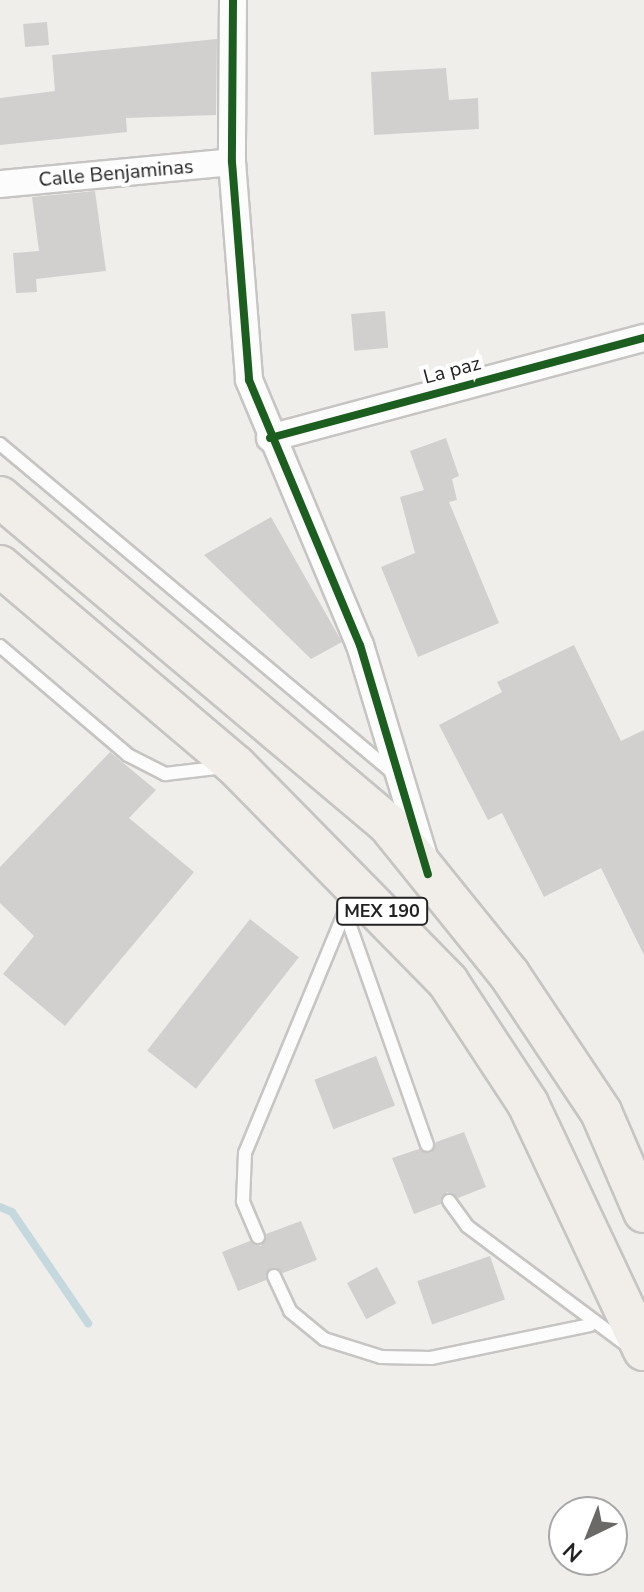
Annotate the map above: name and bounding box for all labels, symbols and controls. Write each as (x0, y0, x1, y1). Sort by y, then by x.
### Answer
street label: Calle Benjaminas (38, 154, 194, 192)
street label: La paz (421, 351, 483, 389)
road number: MEX 190 (336, 897, 428, 925)
north arrow (548, 1496, 628, 1576)
text: N (557, 1536, 589, 1569)

